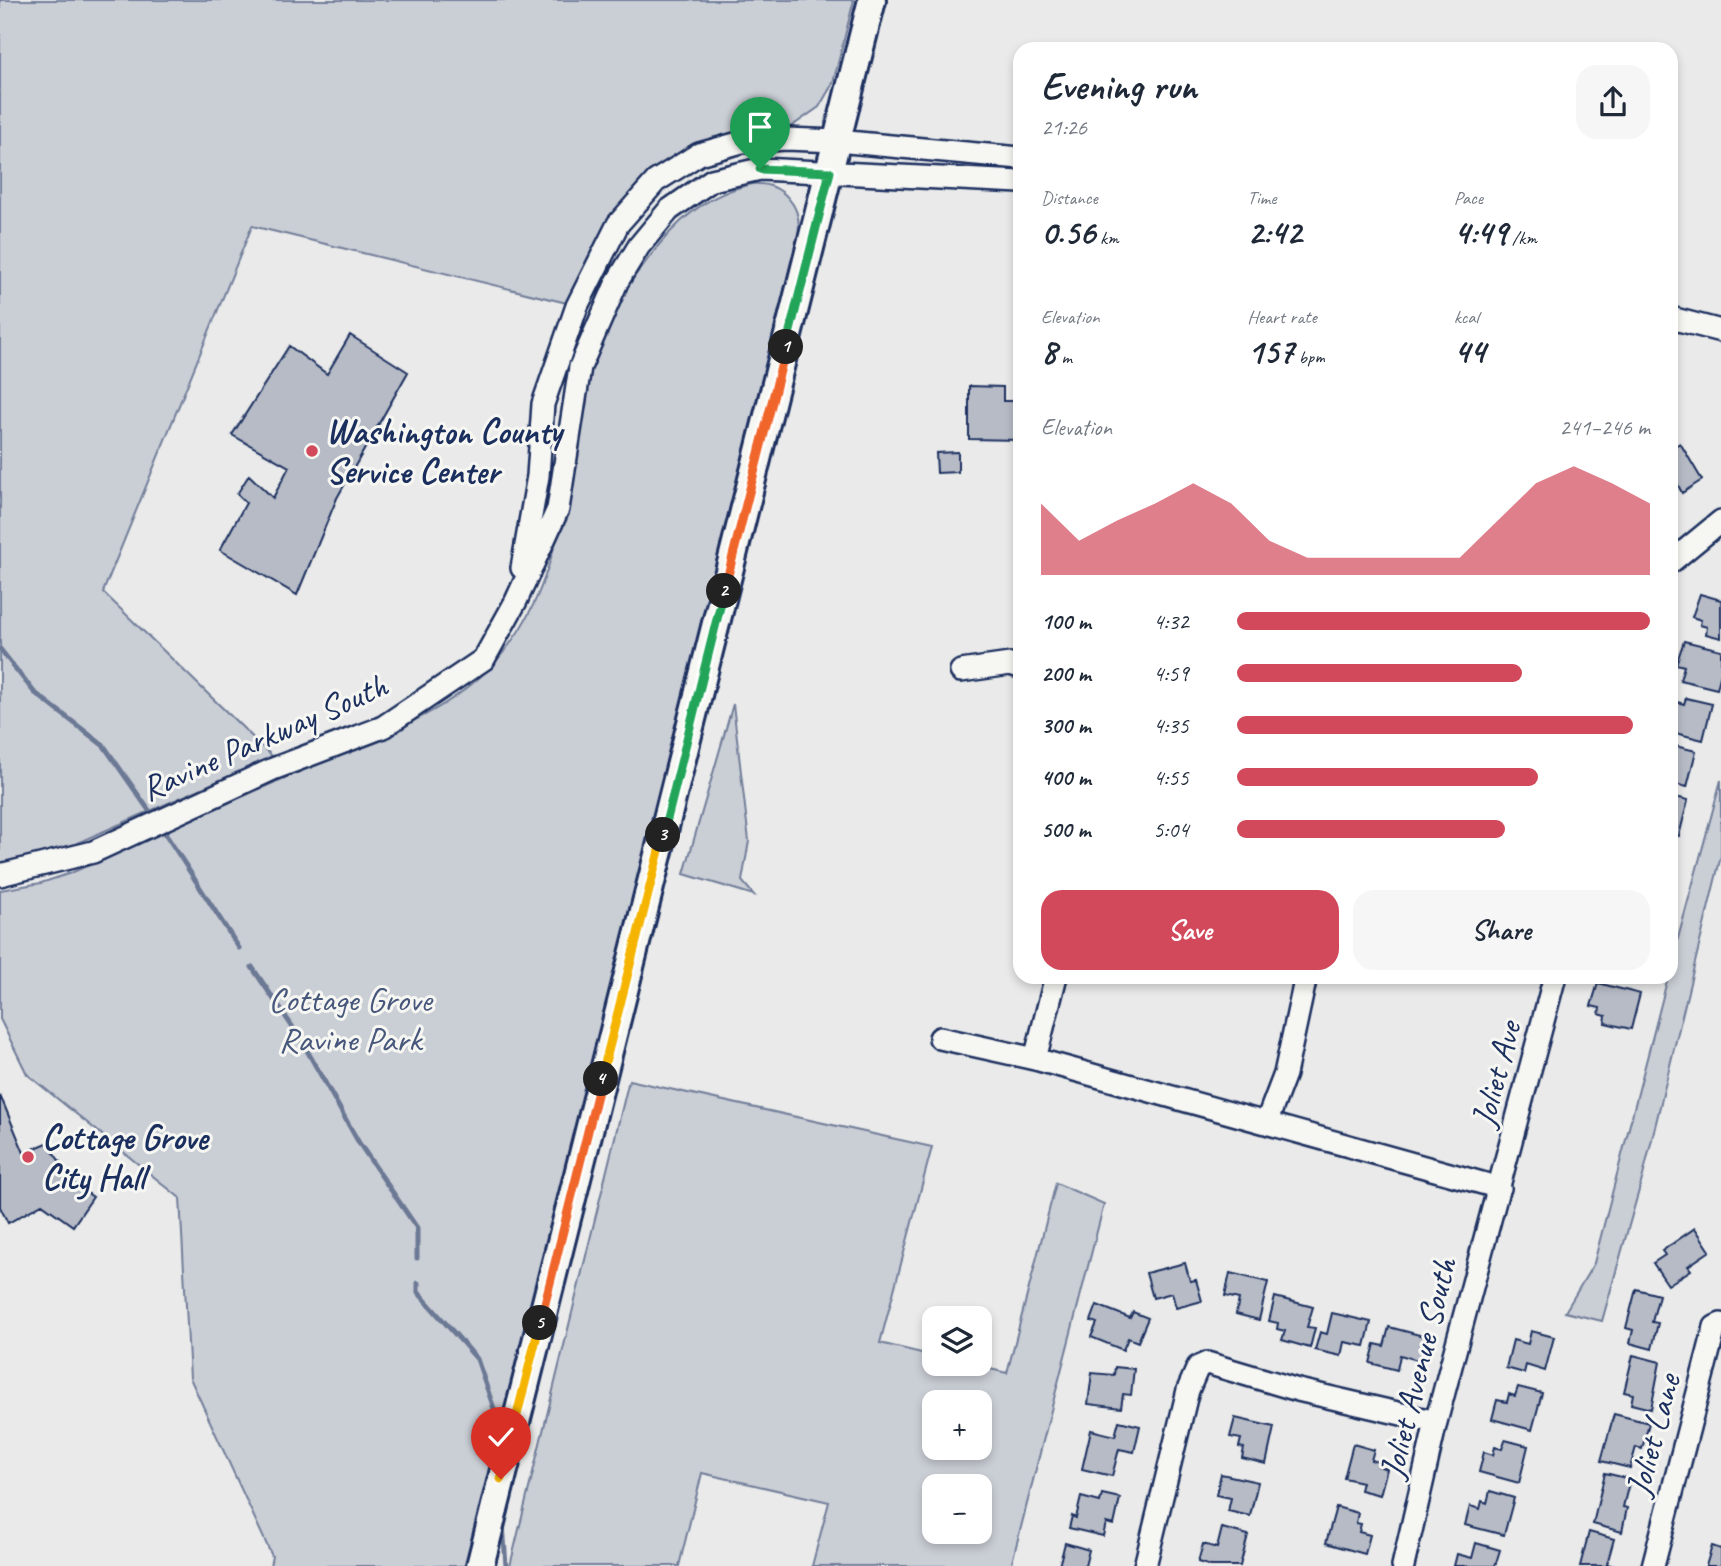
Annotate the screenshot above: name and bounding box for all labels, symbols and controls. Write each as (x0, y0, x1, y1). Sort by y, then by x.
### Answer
text: Evening run (1041, 63, 1197, 110)
button: share (1576, 65, 1650, 139)
pin (730, 97, 790, 169)
icon: arrive (741, 108, 779, 146)
text: 21:26 (1041, 113, 1087, 142)
text: Distance (1041, 186, 1098, 210)
text: Time (1247, 186, 1276, 210)
text: Pace (1454, 186, 1483, 210)
text: 0.56 (1041, 210, 1095, 255)
text: 2:42 (1247, 210, 1302, 255)
text: 4:49 (1454, 210, 1507, 255)
text: km (1095, 226, 1119, 250)
text: /km (1507, 226, 1537, 250)
text: Elevation (1041, 305, 1099, 329)
text: Heart rate (1247, 305, 1317, 329)
text: kcal (1454, 305, 1479, 329)
text: 8 (1041, 329, 1057, 374)
text: 157 (1247, 329, 1294, 374)
text: 44 (1454, 329, 1485, 374)
pin: 1 (768, 330, 804, 364)
text: 1 (781, 334, 790, 358)
text: m (1057, 345, 1072, 369)
text: bpm (1294, 345, 1325, 369)
place label: Washington County Service Center (326, 409, 566, 494)
text: Elevation (1041, 413, 1112, 442)
text: 241–246 m (1559, 413, 1650, 442)
marker: Washington County Service Center (304, 443, 320, 459)
pin: 2 (706, 574, 742, 608)
text: 2 (719, 578, 728, 602)
text: 100 m (1041, 607, 1091, 636)
text: 4:32 (1153, 607, 1189, 636)
text: 200 m (1041, 659, 1091, 688)
text: 4:59 (1153, 659, 1189, 688)
street label: Ravine Parkway South (134, 662, 396, 811)
text: 300 m (1041, 711, 1091, 740)
text: 4:35 (1153, 711, 1189, 740)
text: 400 m (1041, 763, 1091, 792)
text: 4:55 (1153, 763, 1189, 792)
text: 500 m (1041, 815, 1090, 844)
text: 5:04 (1153, 815, 1189, 844)
pin: 3 (646, 818, 680, 852)
text: 3 (658, 822, 667, 846)
button: Save (1041, 890, 1339, 970)
button: Share (1353, 890, 1650, 970)
park label: Cottage Grove Ravine Park (268, 977, 434, 1062)
street label: Joliet Ave (1460, 1014, 1532, 1134)
pin: 4 (584, 1062, 618, 1096)
text: 4 (596, 1066, 605, 1090)
place label: Cottage Grove City Hall (42, 1115, 210, 1200)
marker: Cottage Grove City Hall (20, 1149, 36, 1165)
street label: Joliet Avenue South (1368, 1251, 1468, 1485)
pin: 5 (522, 1306, 558, 1340)
map controls (922, 1306, 992, 1544)
button: layers (922, 1306, 992, 1376)
text: 5 (535, 1310, 544, 1334)
street label: Joliet Lane (1615, 1367, 1691, 1503)
button: + (922, 1390, 992, 1460)
pin (471, 1407, 531, 1479)
icon: check (482, 1418, 520, 1456)
button: − (922, 1474, 992, 1544)

